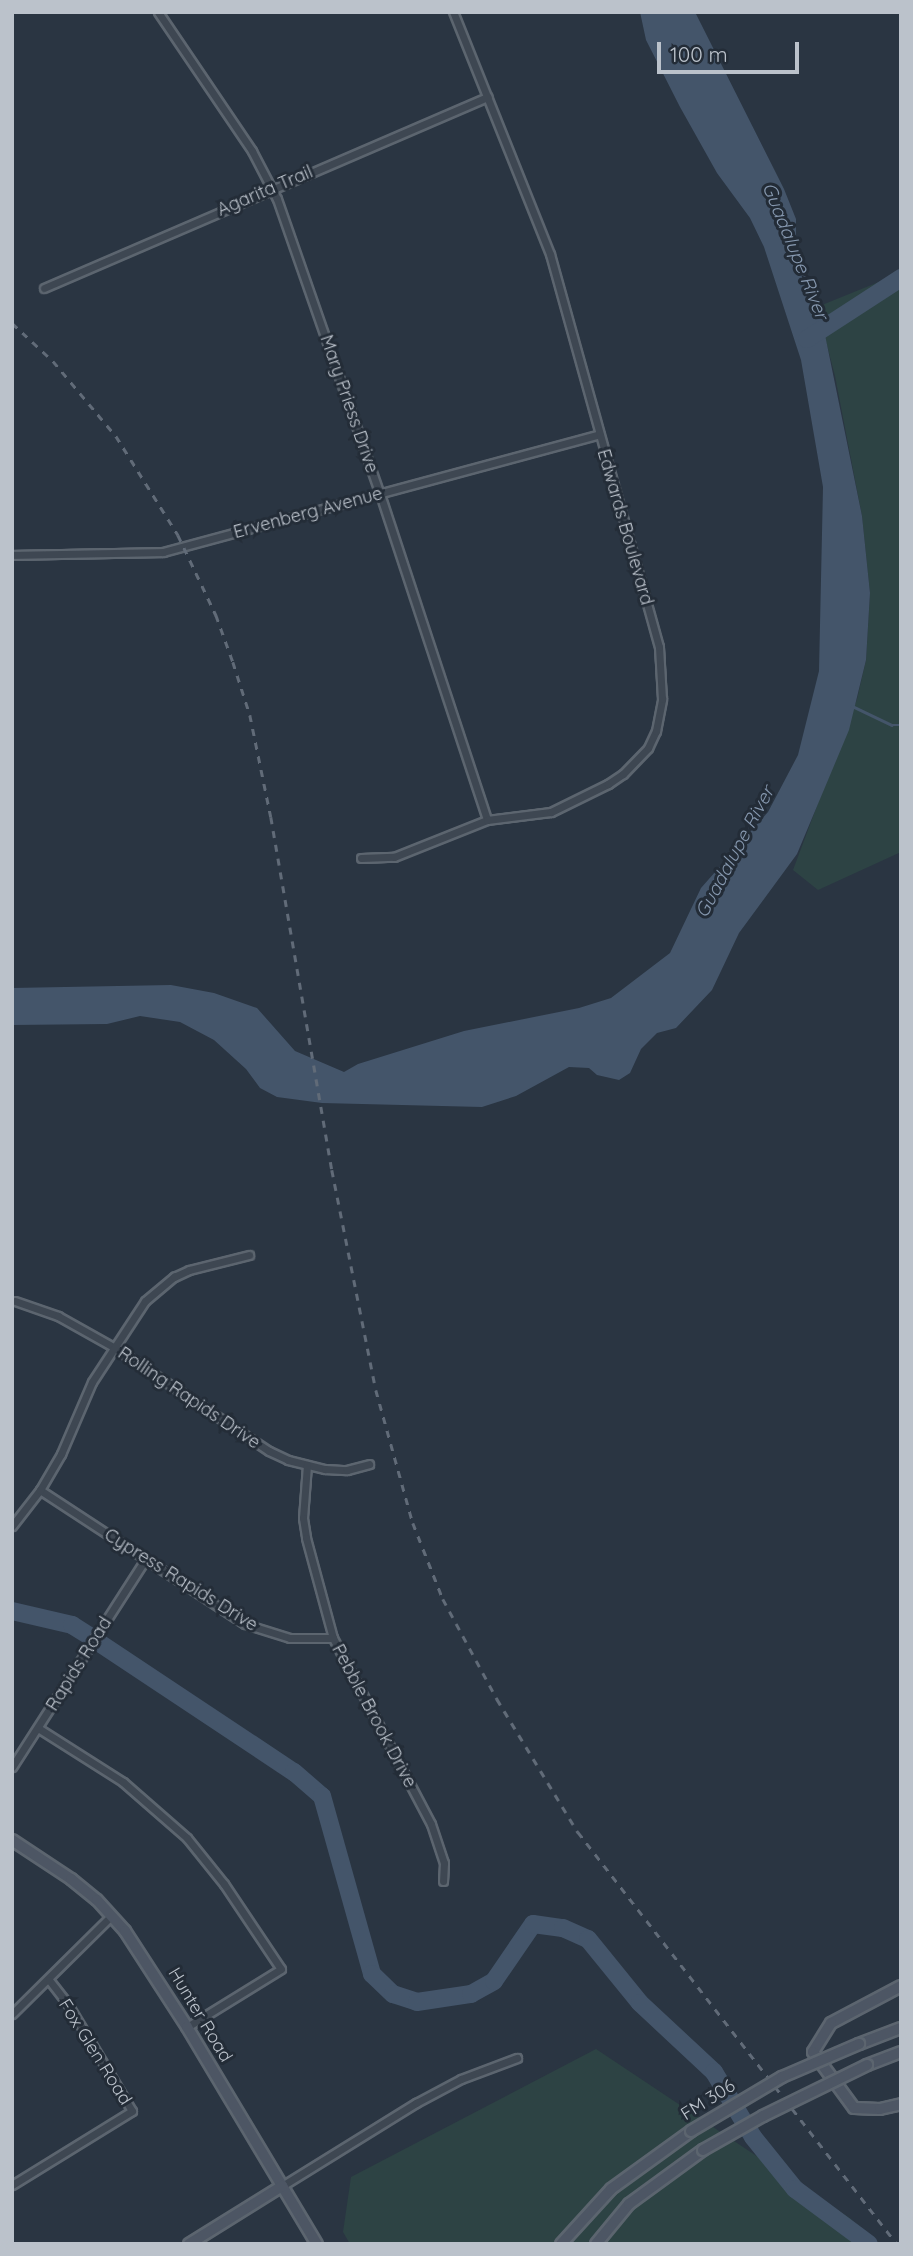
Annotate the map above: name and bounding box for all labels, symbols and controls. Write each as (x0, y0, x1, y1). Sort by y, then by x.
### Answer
scale bar (661, 28, 803, 72)
text: 100 m (670, 41, 728, 67)
street label: Agarita Trail (214, 161, 316, 221)
water label: Guadalupe River (757, 179, 833, 323)
street label: Mary Priess Drive (315, 332, 383, 476)
street label: Edwards Boulevard (592, 447, 658, 607)
street label: Ervenberg Avenue (231, 483, 385, 543)
water label: Guadalupe River (691, 782, 779, 922)
street label: Rolling Rapids Drive (114, 1342, 264, 1454)
street label: Cypress Rapids Drive (100, 1524, 262, 1636)
street label: Rapids Road (42, 1613, 116, 1715)
street label: Pebble Brook Drive (327, 1641, 421, 1791)
street label: Hunter Road (163, 1964, 237, 2066)
street label: Fox Glen Road (54, 1995, 136, 2109)
street label: FM 306 (677, 2075, 739, 2125)

